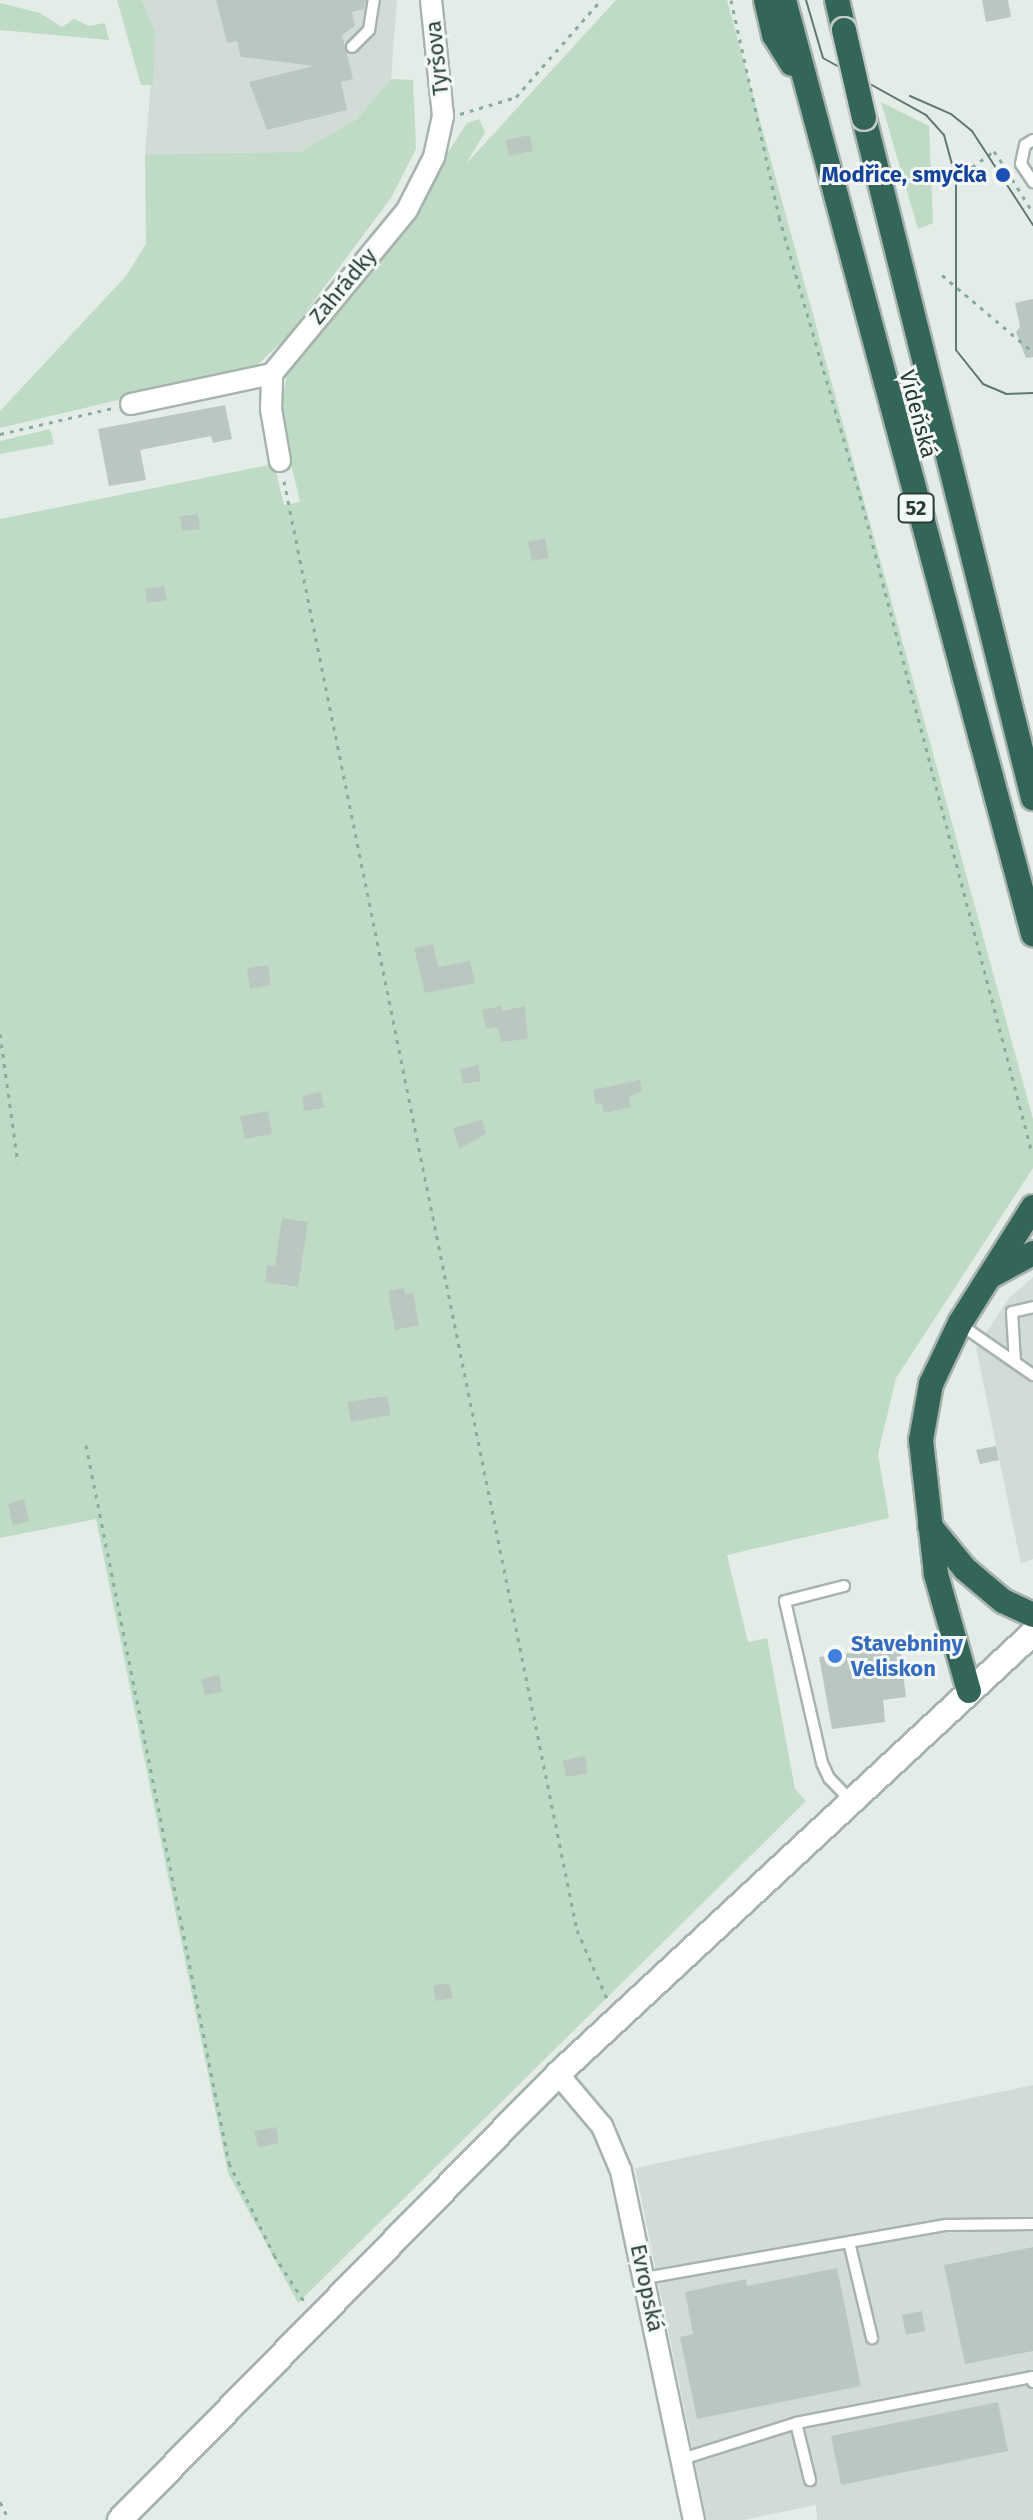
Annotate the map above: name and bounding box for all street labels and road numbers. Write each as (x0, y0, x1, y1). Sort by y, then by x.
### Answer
street label: Tyršova (420, 19, 454, 97)
street label: Zahrádky (304, 243, 382, 329)
street label: Vídeňská (894, 367, 942, 461)
road number: 52 (896, 492, 936, 524)
street label: Evropská (625, 2242, 669, 2334)

